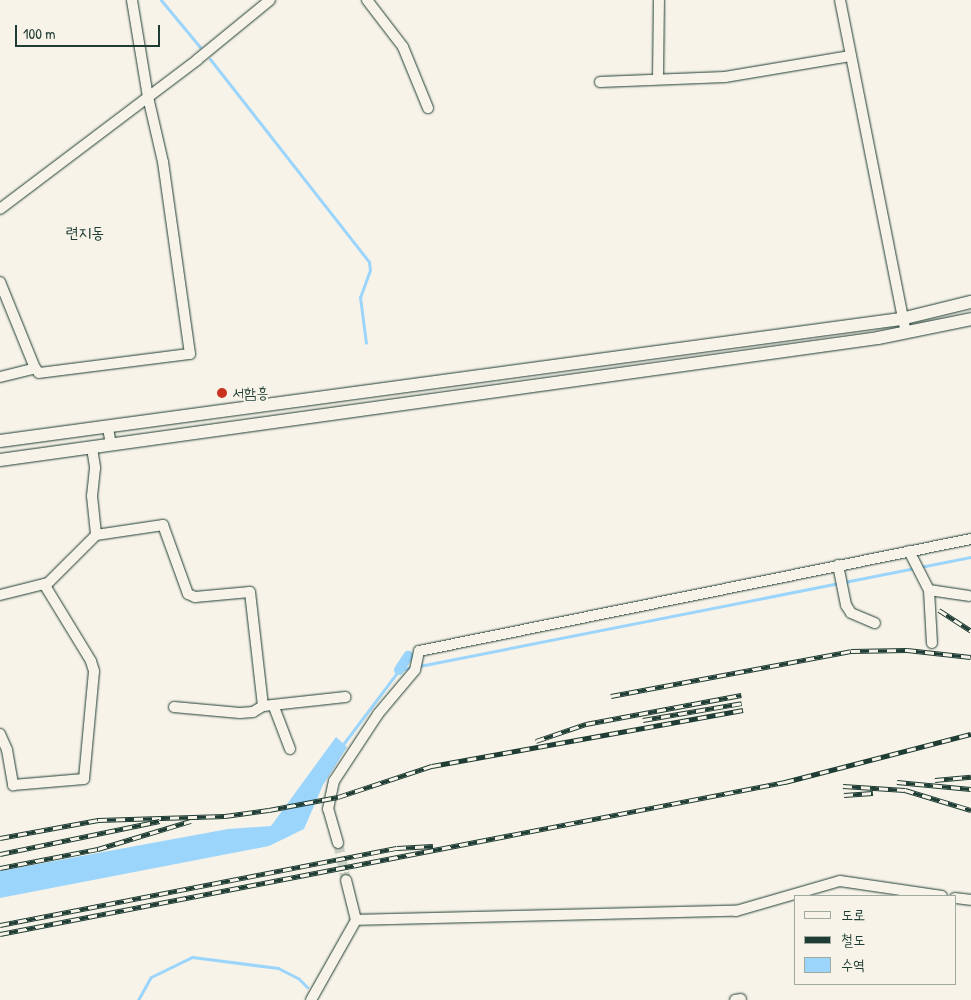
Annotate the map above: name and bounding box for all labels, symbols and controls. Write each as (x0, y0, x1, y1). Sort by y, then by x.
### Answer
scale bar (18, 15, 162, 47)
text: 100 m (23, 23, 56, 44)
district label: 련지동 (66, 222, 104, 242)
place label: 서함흥 (232, 384, 268, 402)
marker: 서함흥 (216, 387, 228, 399)
legend (794, 895, 956, 985)
text: 도로 (841, 904, 865, 925)
text: 철도 (841, 929, 865, 950)
text: 수역 (841, 954, 865, 975)

